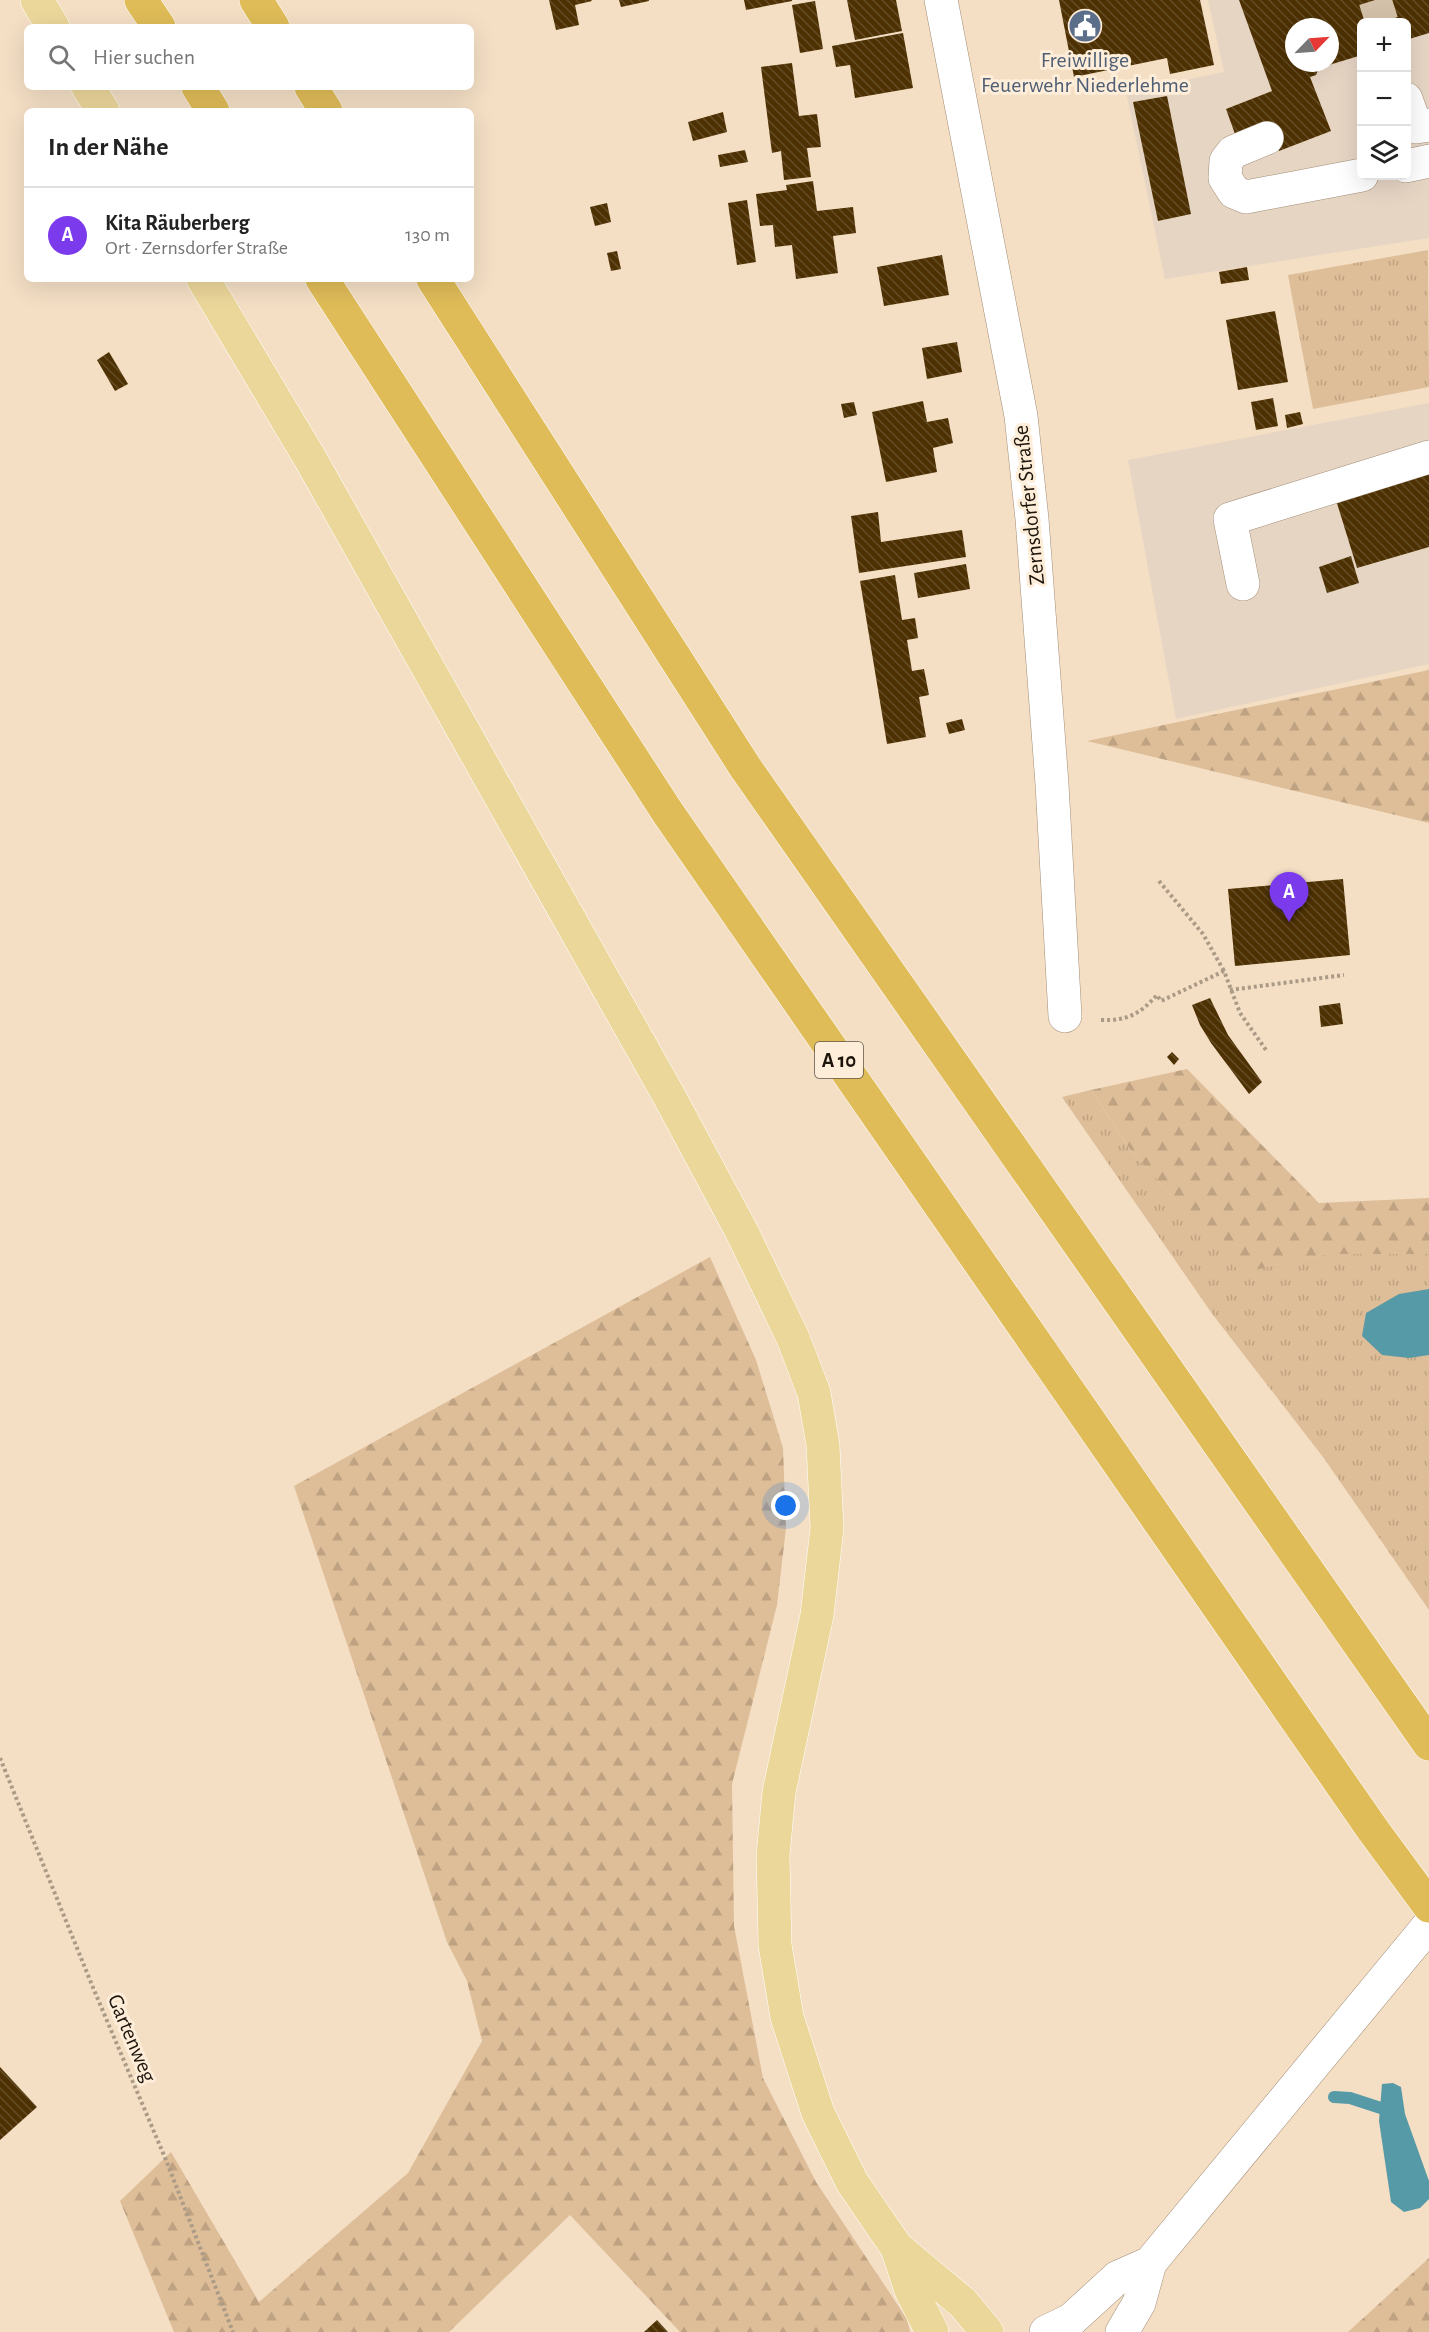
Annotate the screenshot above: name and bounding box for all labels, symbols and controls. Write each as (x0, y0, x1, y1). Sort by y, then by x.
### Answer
public building icon: Freiwillige Feuerwehr Niederlehme (1067, 8, 1103, 44)
north arrow (1285, 18, 1339, 72)
map controls (1357, 18, 1411, 180)
button: + (1357, 18, 1411, 72)
search box (24, 24, 474, 90)
icon: search (45, 41, 78, 74)
text: Hier suchen (93, 46, 195, 68)
place label: Freiwillige Feuerwehr Niederlehme (981, 49, 1189, 96)
button: − (1357, 72, 1411, 126)
button: layers (1357, 126, 1411, 180)
text: In der Nähe (48, 134, 168, 160)
text: Kita Räuberberg (105, 212, 250, 234)
text: A (62, 225, 74, 245)
text: 130 m (405, 225, 450, 245)
text: Ort · Zernsdorfer Straße (105, 238, 288, 258)
street label: Zernsdorfer Straße (1010, 424, 1048, 586)
pin: A (1270, 872, 1308, 922)
road number: A 10 (815, 1042, 863, 1078)
your location (771, 1491, 800, 1520)
street label: Gartenweg (104, 1991, 160, 2085)

